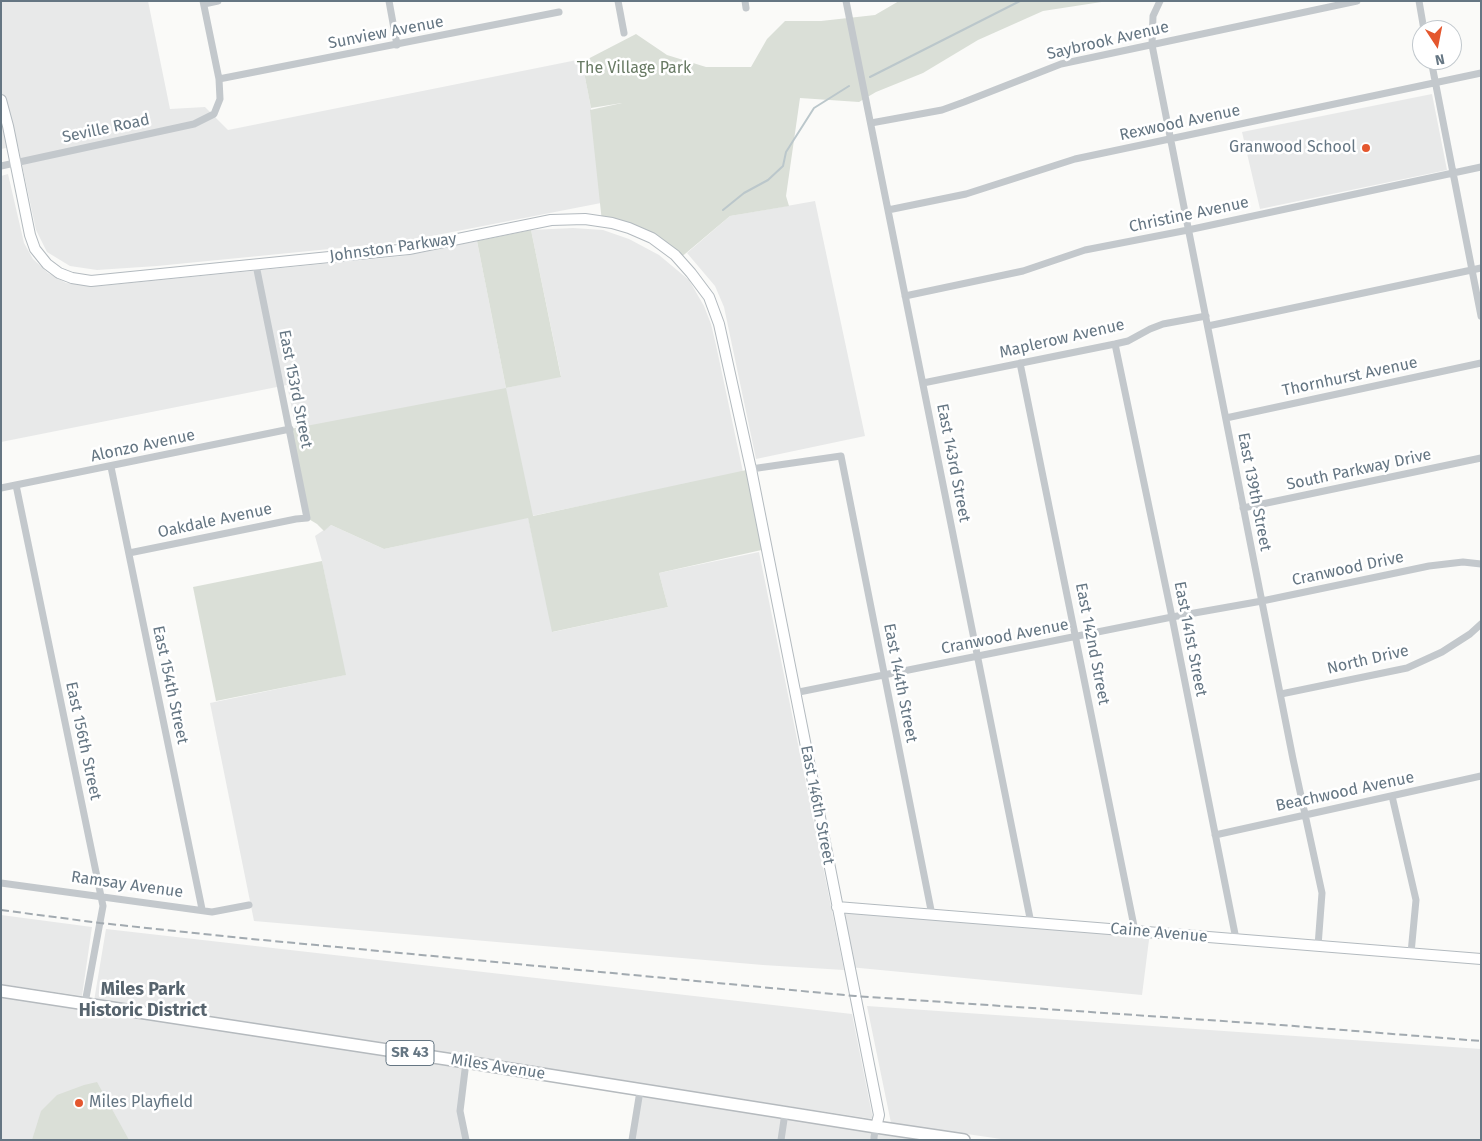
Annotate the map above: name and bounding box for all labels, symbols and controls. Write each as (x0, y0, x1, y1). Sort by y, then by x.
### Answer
street label: Sunview Avenue (327, 12, 445, 54)
street label: Saybrook Avenue (1045, 18, 1171, 64)
north arrow (1412, 20, 1462, 70)
text: N (1434, 50, 1446, 68)
park label: The Village Park (577, 59, 691, 79)
street label: Rexwood Avenue (1118, 101, 1242, 145)
street label: Seville Road (61, 110, 151, 148)
place label: Granwood School (1229, 138, 1356, 158)
marker: Granwood School (1360, 142, 1372, 154)
street label: Christine Avenue (1127, 193, 1251, 237)
street label: Johnston Parkway (328, 230, 458, 266)
street label: Maplerow Avenue (998, 315, 1126, 363)
street label: East 153rd Street (274, 328, 316, 450)
street label: Thornhurst Avenue (1281, 353, 1419, 401)
street label: East 143rd Street (932, 402, 974, 524)
street label: Alonzo Avenue (89, 426, 197, 466)
street label: East 139th Street (1233, 431, 1275, 553)
street label: South Parkway Drive (1285, 445, 1433, 495)
street label: Oakdale Avenue (156, 500, 274, 542)
street label: Cranwood Drive (1290, 548, 1406, 590)
street label: East 141st Street (1169, 580, 1211, 698)
street label: East 142nd Street (1071, 581, 1113, 707)
street label: Cranwood Avenue (940, 615, 1070, 659)
street label: East 144th Street (879, 622, 921, 744)
street label: East 154th Street (148, 624, 192, 746)
street label: North Drive (1325, 641, 1411, 679)
street label: East 156th Street (61, 680, 105, 802)
street label: East 146th Street (796, 744, 838, 866)
street label: Beachwood Avenue (1274, 768, 1416, 816)
street label: Ramsay Avenue (70, 868, 184, 902)
street label: Caine Avenue (1110, 919, 1208, 947)
district label: Miles Park Historic District (79, 979, 207, 1022)
road number: SR 43 (386, 1040, 434, 1066)
street label: Miles Avenue (450, 1050, 546, 1084)
place label: Miles Playfield (89, 1093, 193, 1113)
marker: Miles Playfield (73, 1097, 85, 1109)

